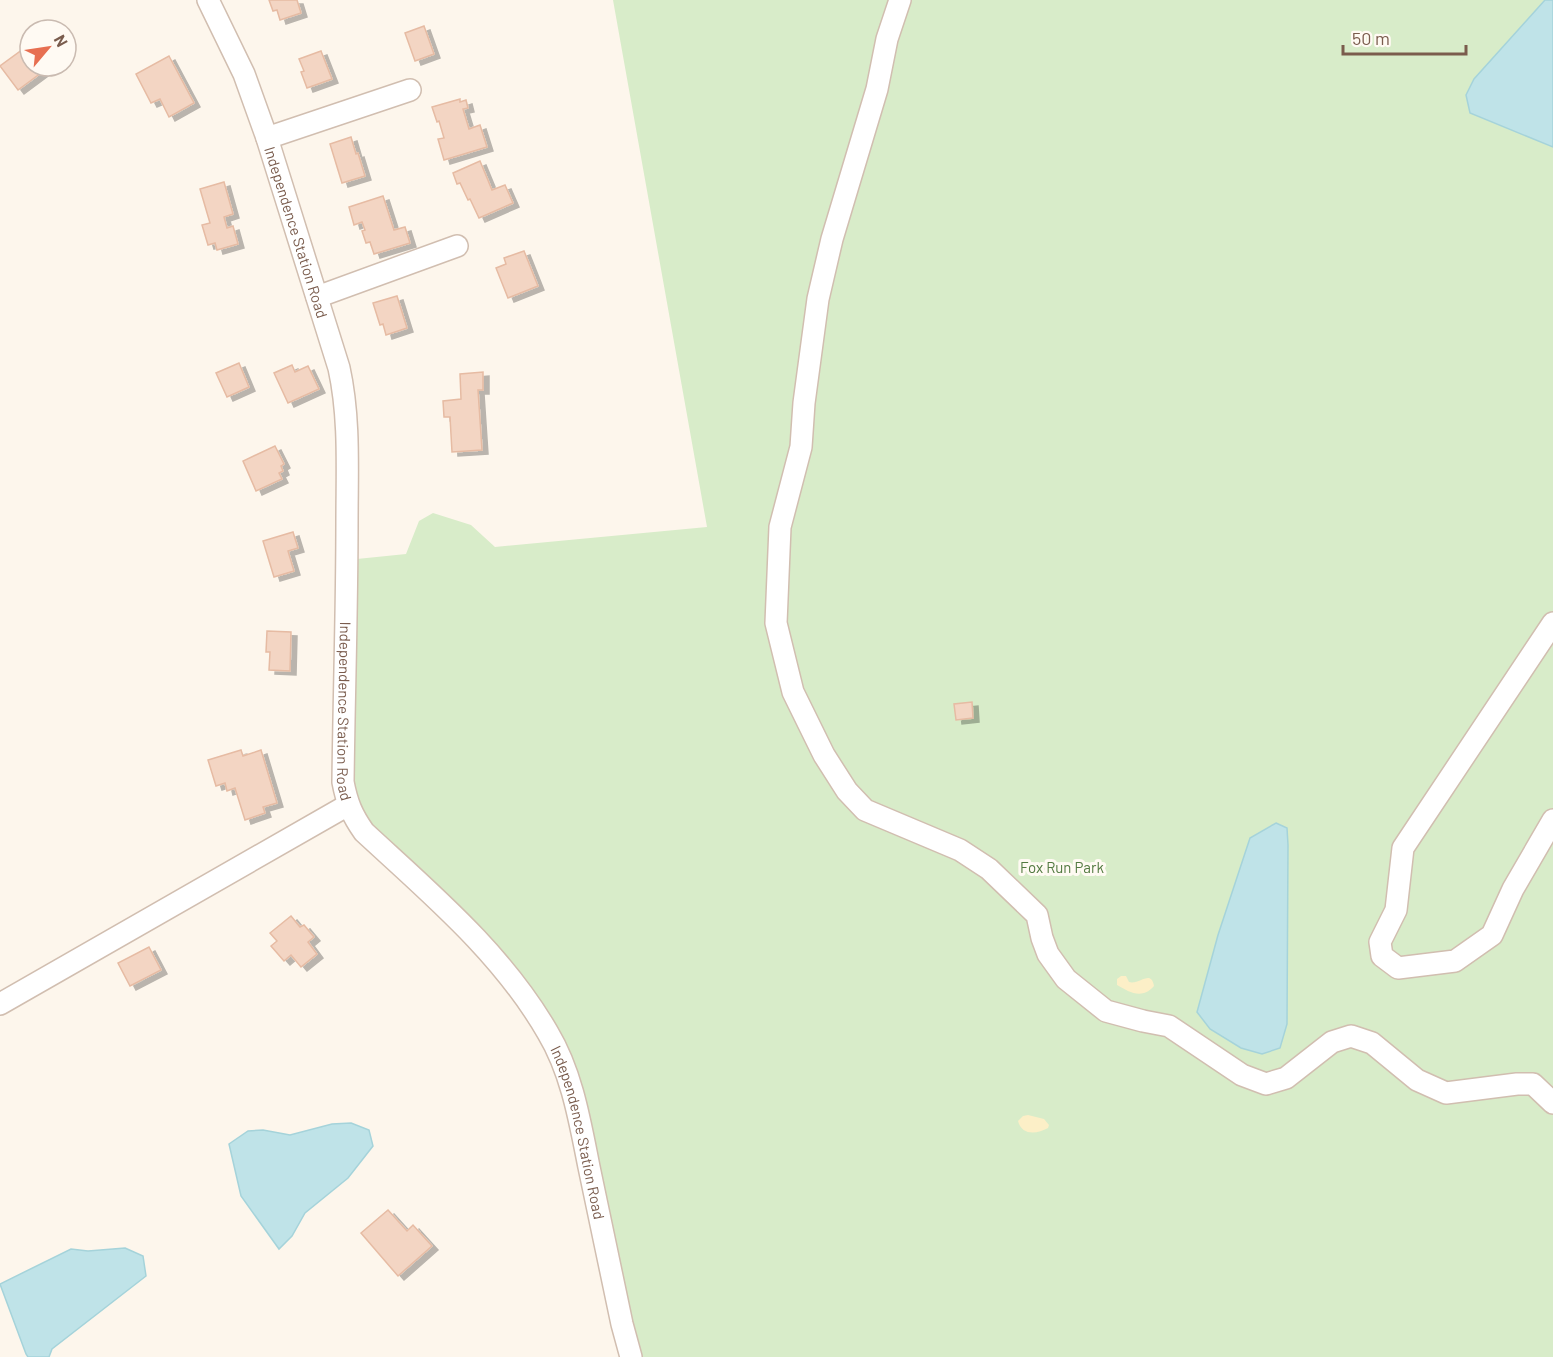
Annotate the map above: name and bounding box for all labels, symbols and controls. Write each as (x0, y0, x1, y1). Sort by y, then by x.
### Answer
north arrow (18, 18, 78, 78)
scale bar (1343, 18, 1466, 56)
text: 50 m (1352, 27, 1390, 49)
text: N (51, 31, 72, 50)
street label: Independence Station Road (261, 144, 332, 320)
street label: Independence Station Road (334, 622, 356, 802)
park label: Fox Run Park (1020, 858, 1104, 876)
street label: Independence Station Road (547, 1043, 609, 1221)

